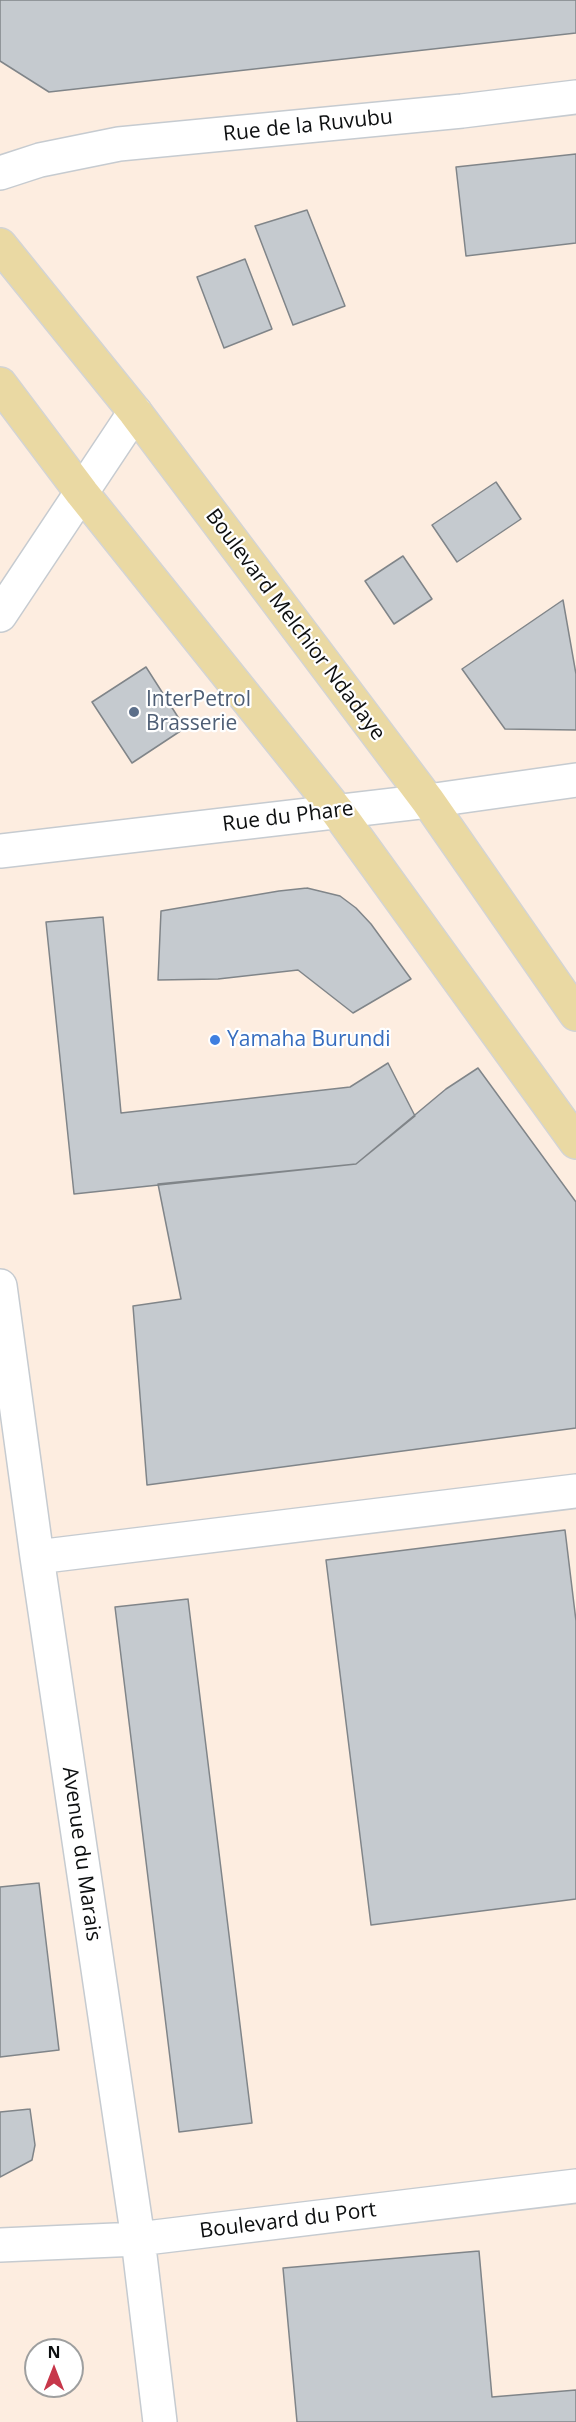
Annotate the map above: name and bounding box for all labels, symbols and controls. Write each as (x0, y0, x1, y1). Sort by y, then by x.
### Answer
street label: Rue de la Ruvubu (222, 105, 394, 147)
street label: Boulevard Melchior Ndadaye (200, 504, 390, 746)
place label: InterPetrol Brasserie (146, 687, 251, 737)
marker: InterPetrol Brasserie (127, 705, 141, 719)
street label: Rue du Phare (221, 796, 355, 838)
place label: Yamaha Burundi (227, 1027, 390, 1053)
marker: Yamaha Burundi (208, 1033, 222, 1047)
street label: Avenue du Marais (56, 1765, 106, 1943)
street label: Boulevard du Port (198, 2198, 378, 2244)
north arrow (24, 2338, 84, 2398)
text: N (47, 2341, 61, 2363)

